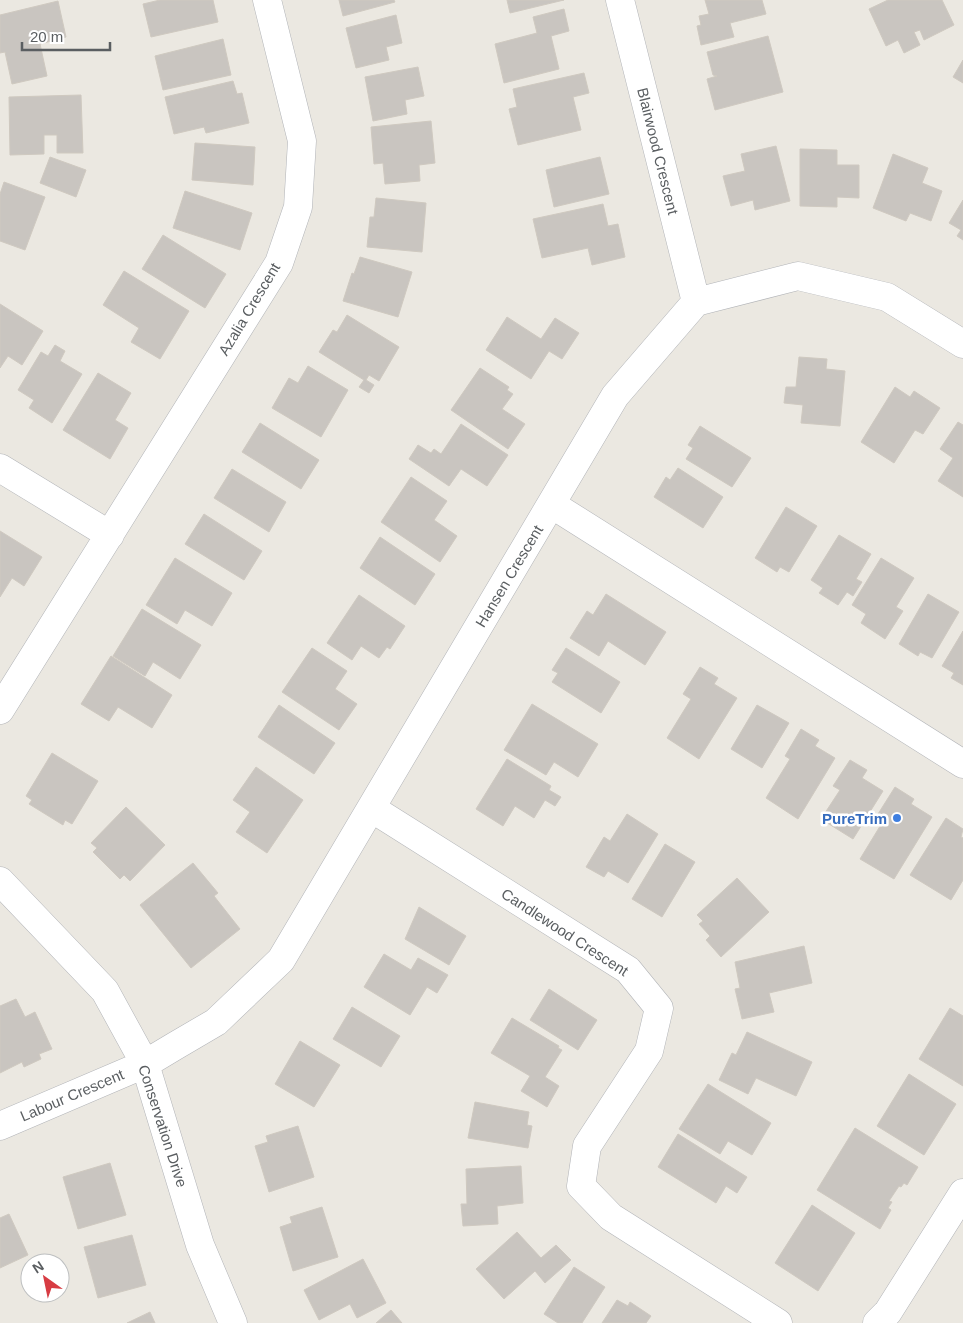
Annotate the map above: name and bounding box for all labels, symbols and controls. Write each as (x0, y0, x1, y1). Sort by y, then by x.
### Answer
scale bar (22, 20, 110, 52)
text: 20 m (30, 28, 63, 45)
street label: Blairwood Crescent (634, 86, 682, 217)
street label: Azalia Crescent (215, 259, 284, 358)
street label: Hansen Crescent (472, 521, 547, 630)
place label: PureTrim (822, 810, 887, 827)
marker: PureTrim (891, 812, 903, 824)
street label: Candlewood Crescent (498, 885, 632, 980)
street label: Conservation Drive (135, 1063, 191, 1189)
street label: Labour Crescent (18, 1065, 127, 1124)
north arrow (20, 1253, 70, 1303)
text: N (29, 1258, 47, 1277)

